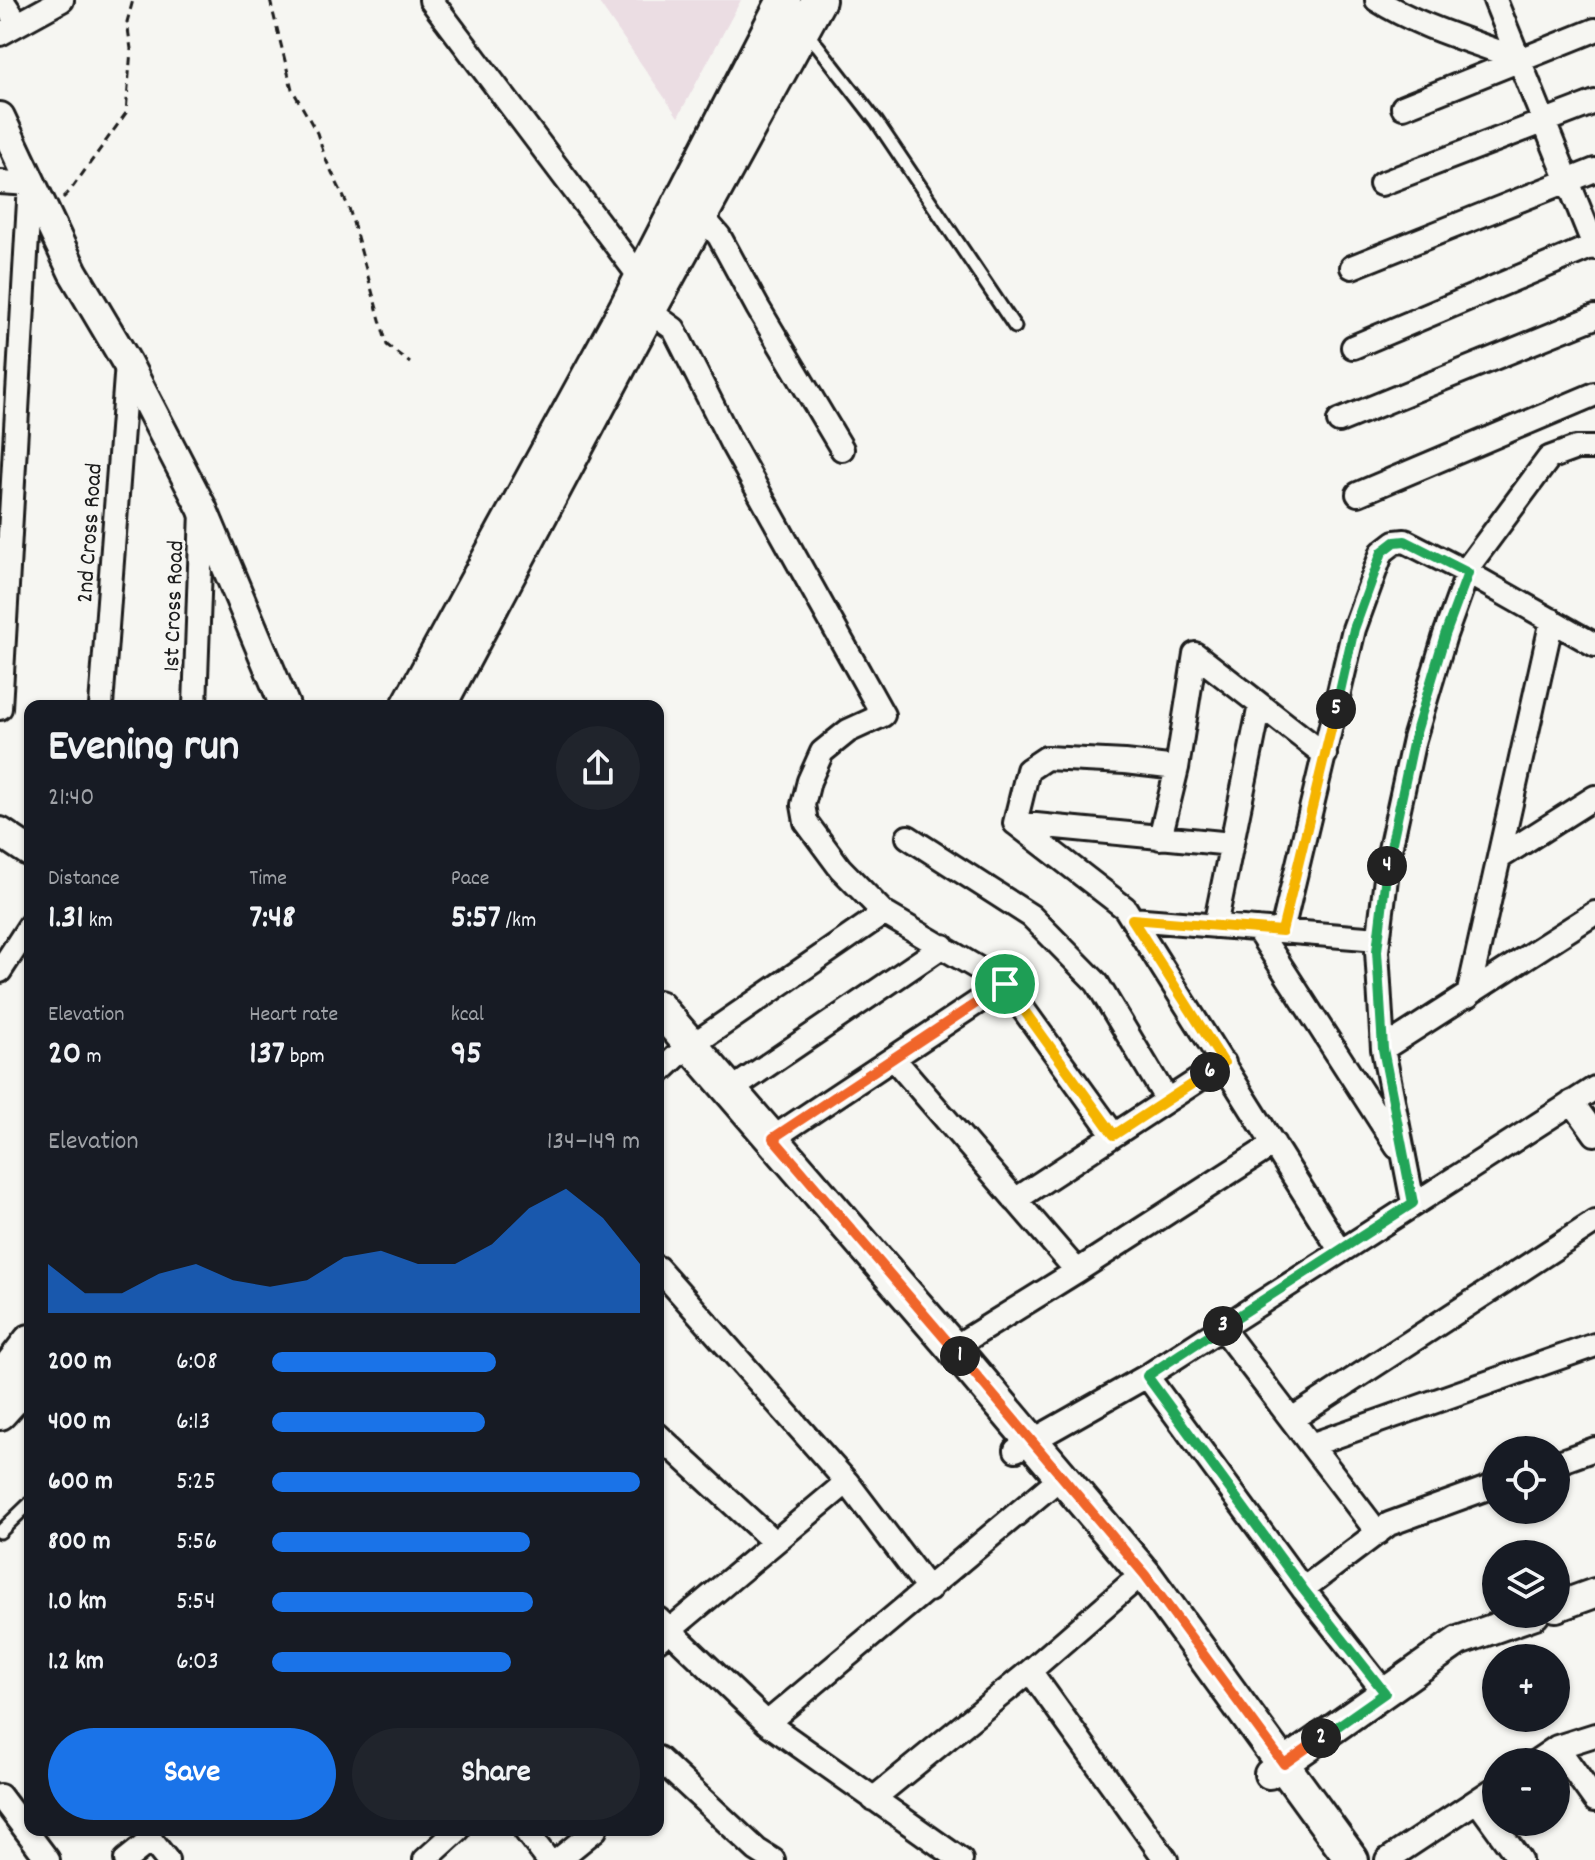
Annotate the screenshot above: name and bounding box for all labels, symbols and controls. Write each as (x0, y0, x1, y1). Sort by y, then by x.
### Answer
street label: 2nd Cross Road (69, 462, 113, 604)
street label: 1st Cross Road (156, 540, 194, 673)
pin: 5 (1316, 689, 1356, 729)
text: 5 (1331, 693, 1341, 724)
text: Evening run (48, 718, 239, 781)
button: share (556, 726, 640, 810)
text: 21:40 (48, 780, 94, 817)
pin: 4 (1367, 846, 1407, 886)
text: 4 (1382, 850, 1392, 881)
text: Distance (48, 864, 120, 895)
text: Time (249, 864, 287, 895)
text: Pace (451, 864, 490, 895)
text: 1.31 (48, 895, 84, 944)
text: 7:48 (249, 895, 296, 944)
text: 5:57 (451, 895, 501, 944)
text: km (84, 906, 113, 937)
text: /km (501, 906, 536, 937)
pin (971, 950, 1039, 1018)
icon: arrive (983, 962, 1027, 1006)
text: Elevation (48, 1000, 125, 1031)
text: Heart rate (249, 1000, 338, 1031)
text: kcal (451, 1000, 484, 1031)
text: 20 (48, 1031, 81, 1080)
text: 137 (249, 1031, 285, 1080)
text: 95 (451, 1031, 482, 1080)
text: m (81, 1042, 102, 1073)
text: bpm (285, 1042, 325, 1073)
pin: 6 (1190, 1052, 1230, 1092)
text: 6 (1205, 1056, 1215, 1087)
text: Elevation (48, 1124, 138, 1161)
text: 134–149 m (547, 1124, 640, 1161)
pin: 3 (1203, 1306, 1243, 1346)
text: 3 (1218, 1310, 1228, 1341)
pin: 1 (940, 1336, 980, 1376)
text: 1 (958, 1340, 962, 1371)
text: 200 m (48, 1344, 112, 1381)
text: 6:08 (176, 1344, 218, 1381)
text: 400 m (48, 1404, 111, 1441)
text: 6:13 (176, 1404, 210, 1441)
map controls (1482, 1436, 1570, 1836)
button: locate (1482, 1436, 1570, 1524)
text: 600 m (48, 1464, 113, 1501)
text: 5:25 (176, 1464, 216, 1501)
text: 800 m (48, 1524, 111, 1561)
text: 5:56 (176, 1524, 217, 1561)
button: layers (1482, 1540, 1570, 1628)
text: 1.0 km (48, 1584, 107, 1621)
text: 5:54 (176, 1584, 215, 1621)
text: 1.2 km (48, 1644, 104, 1681)
text: 6:03 (176, 1644, 219, 1681)
button: + (1482, 1644, 1570, 1732)
pin: 2 (1301, 1718, 1341, 1758)
text: 2 (1316, 1722, 1326, 1753)
button: Save (48, 1728, 336, 1820)
button: Share (352, 1728, 640, 1820)
button: − (1482, 1748, 1570, 1836)

